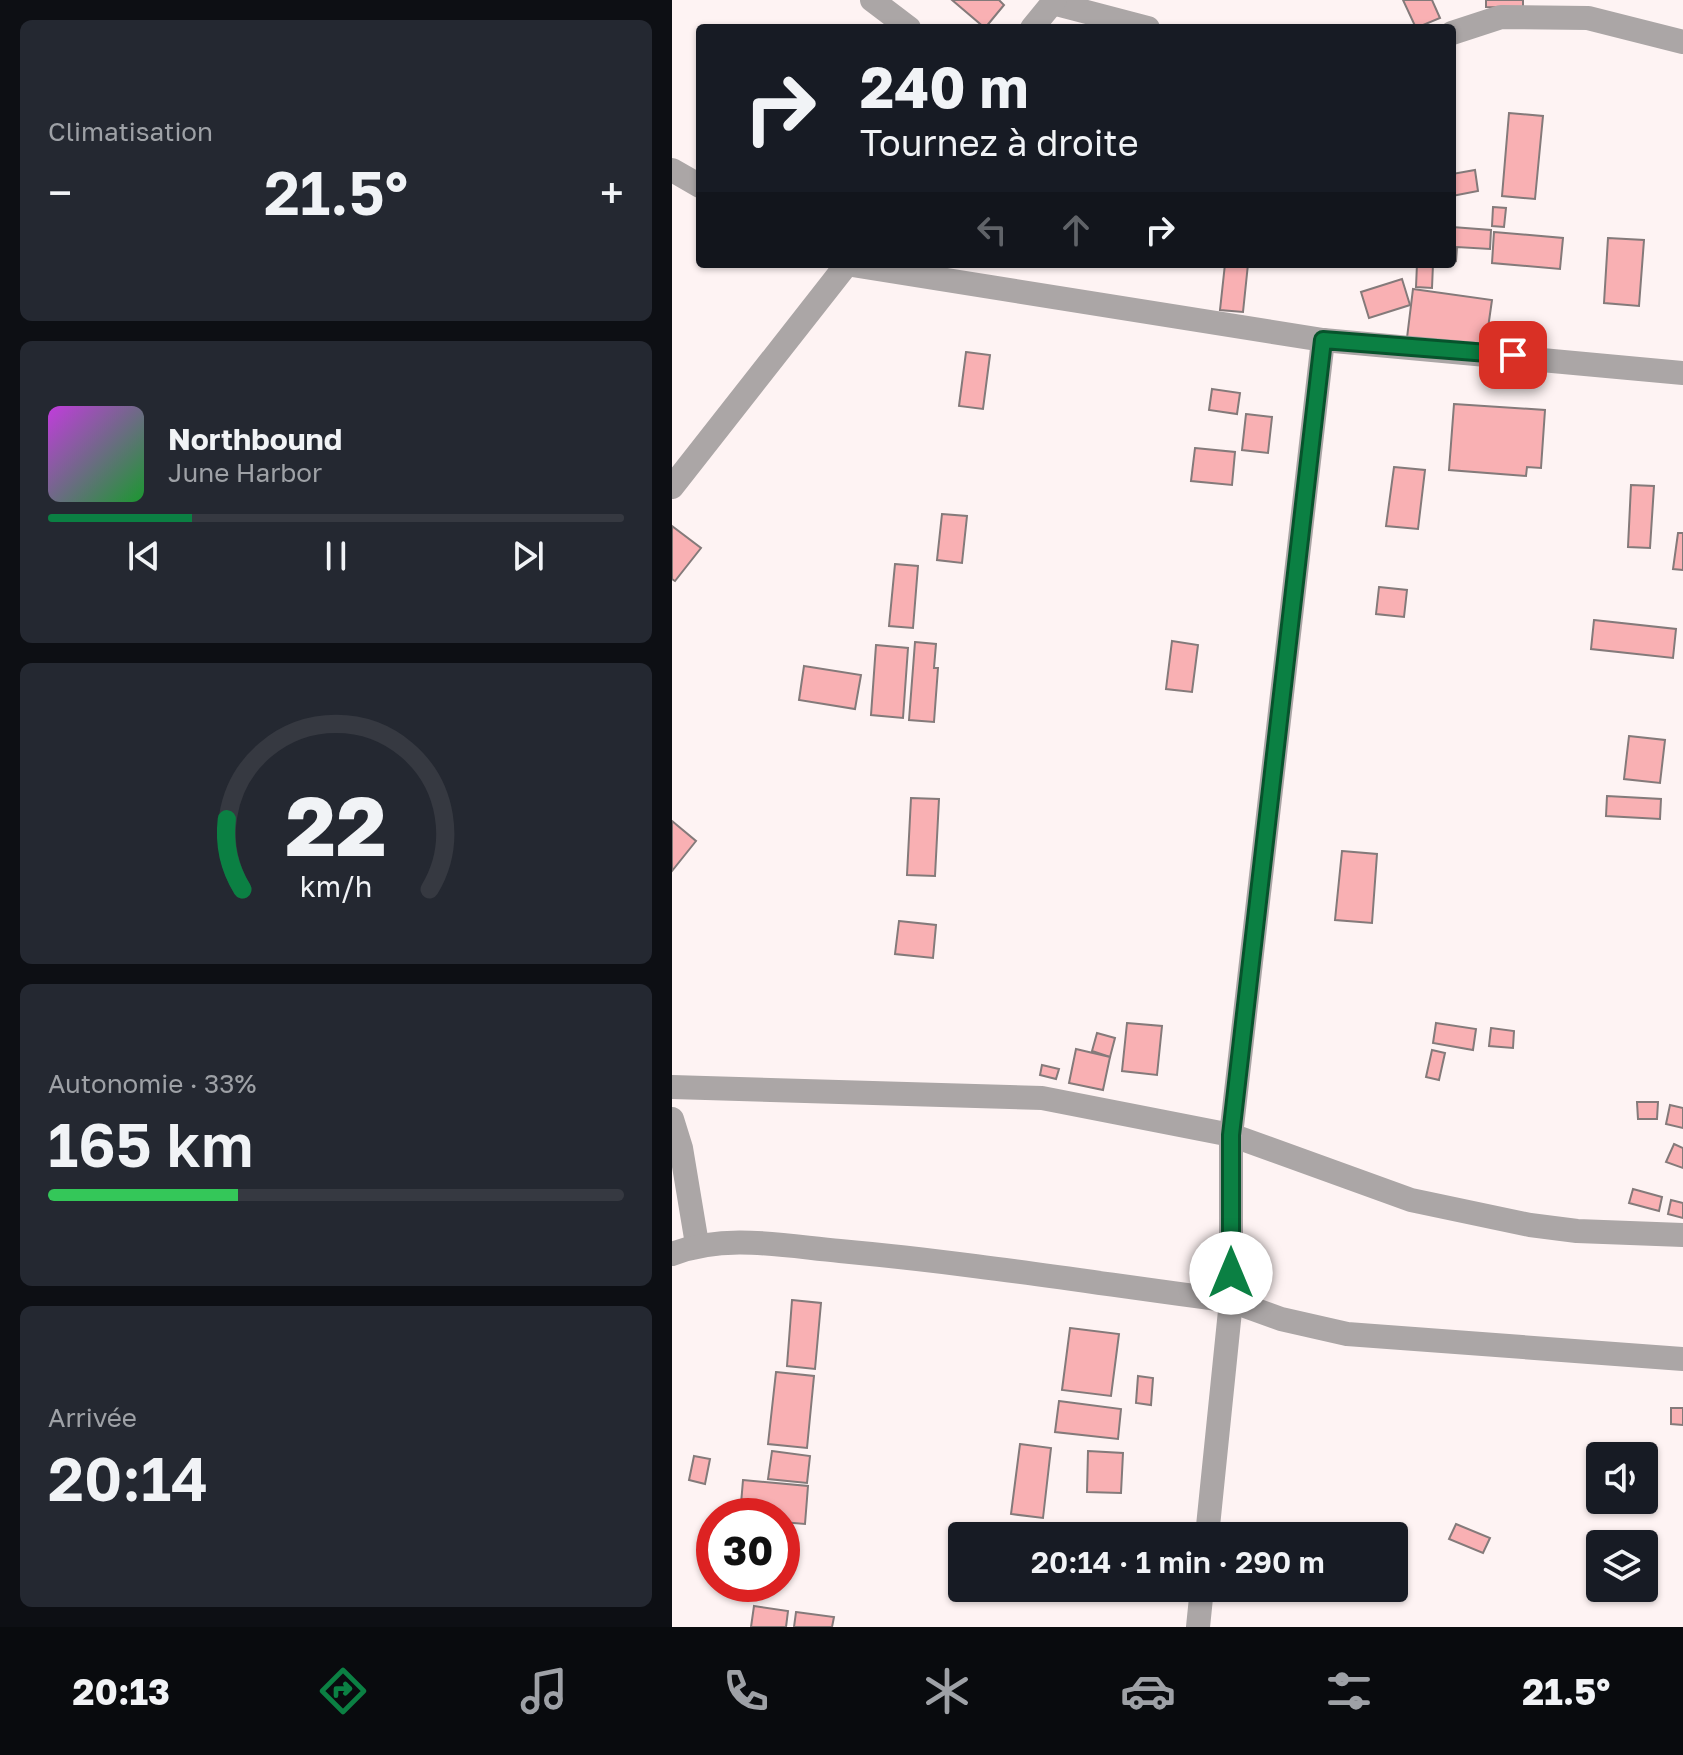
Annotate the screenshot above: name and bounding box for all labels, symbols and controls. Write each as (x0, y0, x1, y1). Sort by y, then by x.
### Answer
text: 240 m (860, 53, 1029, 120)
icon: right (728, 56, 832, 160)
text: Climatisation (48, 116, 213, 147)
text: Tournez à droite (860, 121, 1139, 164)
text: 21.5° (264, 156, 408, 228)
text: − (48, 166, 72, 219)
text: + (600, 166, 624, 219)
icon: left (970, 208, 1014, 252)
icon: ahead (1054, 208, 1098, 252)
icon: right (1138, 208, 1182, 252)
pin (1479, 321, 1547, 389)
icon: arrive (1491, 333, 1535, 377)
text: Northbound (168, 421, 342, 457)
text: June Harbor (168, 457, 322, 488)
icon: previous (122, 534, 166, 578)
icon: pause (314, 534, 358, 578)
icon: next (506, 534, 550, 578)
text: 22 (285, 773, 387, 873)
text: km/h (300, 869, 372, 903)
text: Autonomie · 33% (48, 1068, 256, 1099)
text: 165 km (48, 1108, 254, 1180)
position arrow (1189, 1231, 1273, 1315)
text: Arrivée (48, 1402, 137, 1433)
text: 20:14 (48, 1442, 209, 1514)
map controls (1586, 1442, 1658, 1602)
button: sound (1586, 1442, 1658, 1514)
speed limit sign: 30 (696, 1498, 800, 1602)
button: layers (1586, 1530, 1658, 1602)
text: 20:14 · 1 min · 290 m (1031, 1544, 1325, 1580)
icon: directions (315, 1663, 371, 1719)
icon: music (516, 1663, 572, 1719)
icon: phone (718, 1663, 774, 1719)
icon: climate (919, 1663, 975, 1719)
icon: car (1120, 1663, 1176, 1719)
icon: filters (1321, 1663, 1377, 1719)
text: 20:13 (73, 1670, 170, 1713)
text: 21.5° (1522, 1670, 1610, 1713)

